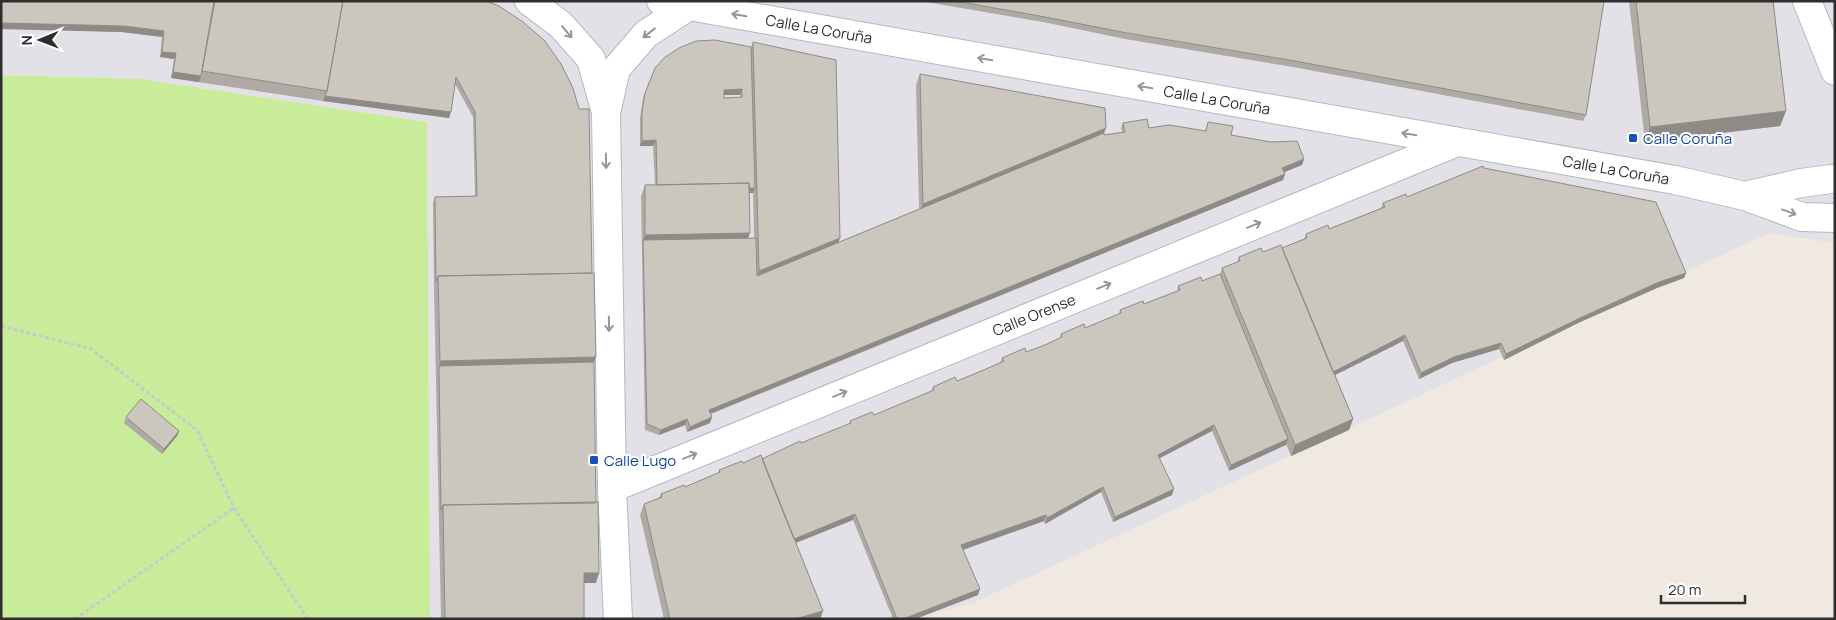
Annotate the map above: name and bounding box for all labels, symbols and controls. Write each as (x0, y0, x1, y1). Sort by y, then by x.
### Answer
street label: Calle La Coruña (764, 9, 874, 49)
one-way arrow (731, 10, 747, 20)
north arrow (15, 15, 65, 65)
one-way arrow (561, 25, 573, 38)
one-way arrow (643, 28, 656, 39)
text: N (17, 35, 36, 45)
one-way arrow (977, 53, 993, 63)
street label: Calle La Coruña (1162, 80, 1272, 120)
one-way arrow (1137, 82, 1153, 92)
one-way arrow (1401, 128, 1417, 138)
place label: Calle Coruña (1643, 128, 1732, 149)
marker: Calle Coruña (1627, 132, 1639, 144)
street label: Calle La Coruña (1561, 150, 1671, 190)
one-way arrow (602, 153, 611, 169)
one-way arrow (1781, 208, 1796, 217)
one-way arrow (1246, 220, 1261, 229)
one-way arrow (1096, 281, 1111, 291)
street label: Calle Orense (989, 289, 1079, 341)
one-way arrow (604, 316, 614, 332)
one-way arrow (832, 389, 847, 399)
place label: Calle Lugo (604, 450, 676, 471)
one-way arrow (682, 451, 697, 460)
marker: Calle Lugo (588, 454, 600, 466)
scale bar (1661, 572, 1745, 604)
text: 20 m (1668, 579, 1701, 600)

